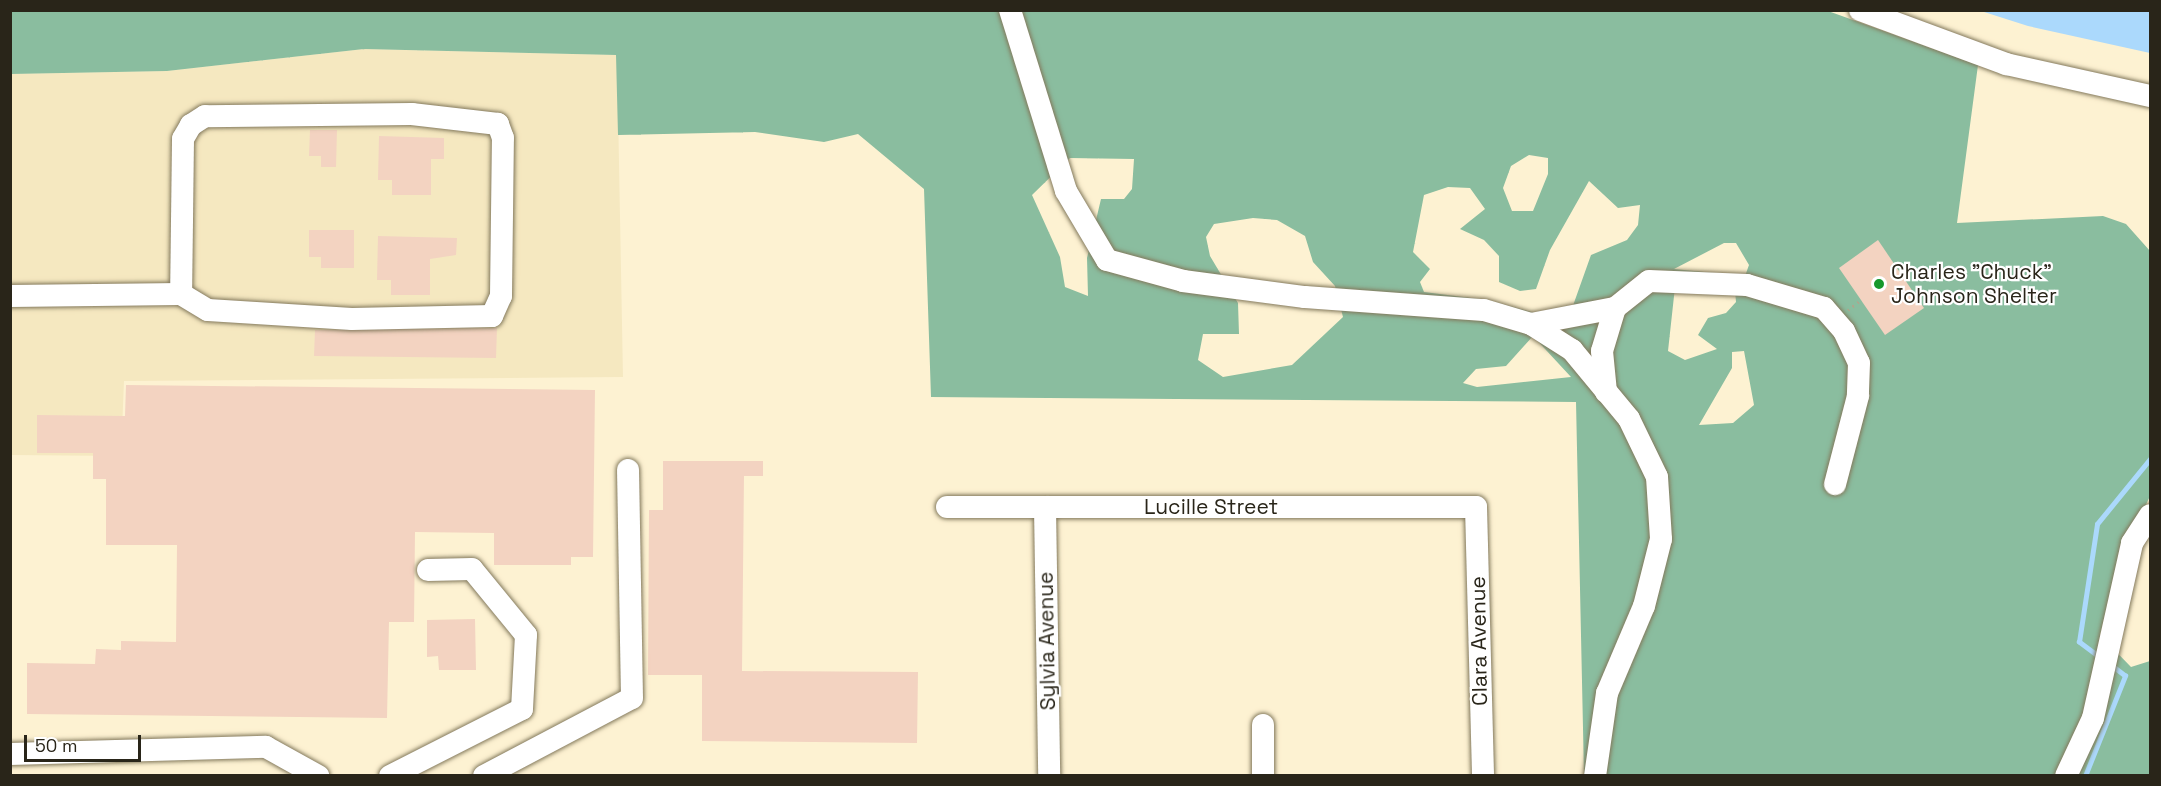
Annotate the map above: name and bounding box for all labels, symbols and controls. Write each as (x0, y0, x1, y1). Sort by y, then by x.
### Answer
place label: Charles "Chuck" Johnson Shelter (1891, 259, 2057, 309)
marker: Charles "Chuck" Johnson Shelter (1872, 277, 1886, 291)
street label: Lucille Street (1144, 494, 1278, 520)
street label: Sylvia Avenue (1033, 571, 1061, 711)
street label: Clara Avenue (1465, 576, 1493, 706)
scale bar (27, 723, 144, 761)
text: 50 m (35, 734, 77, 757)

